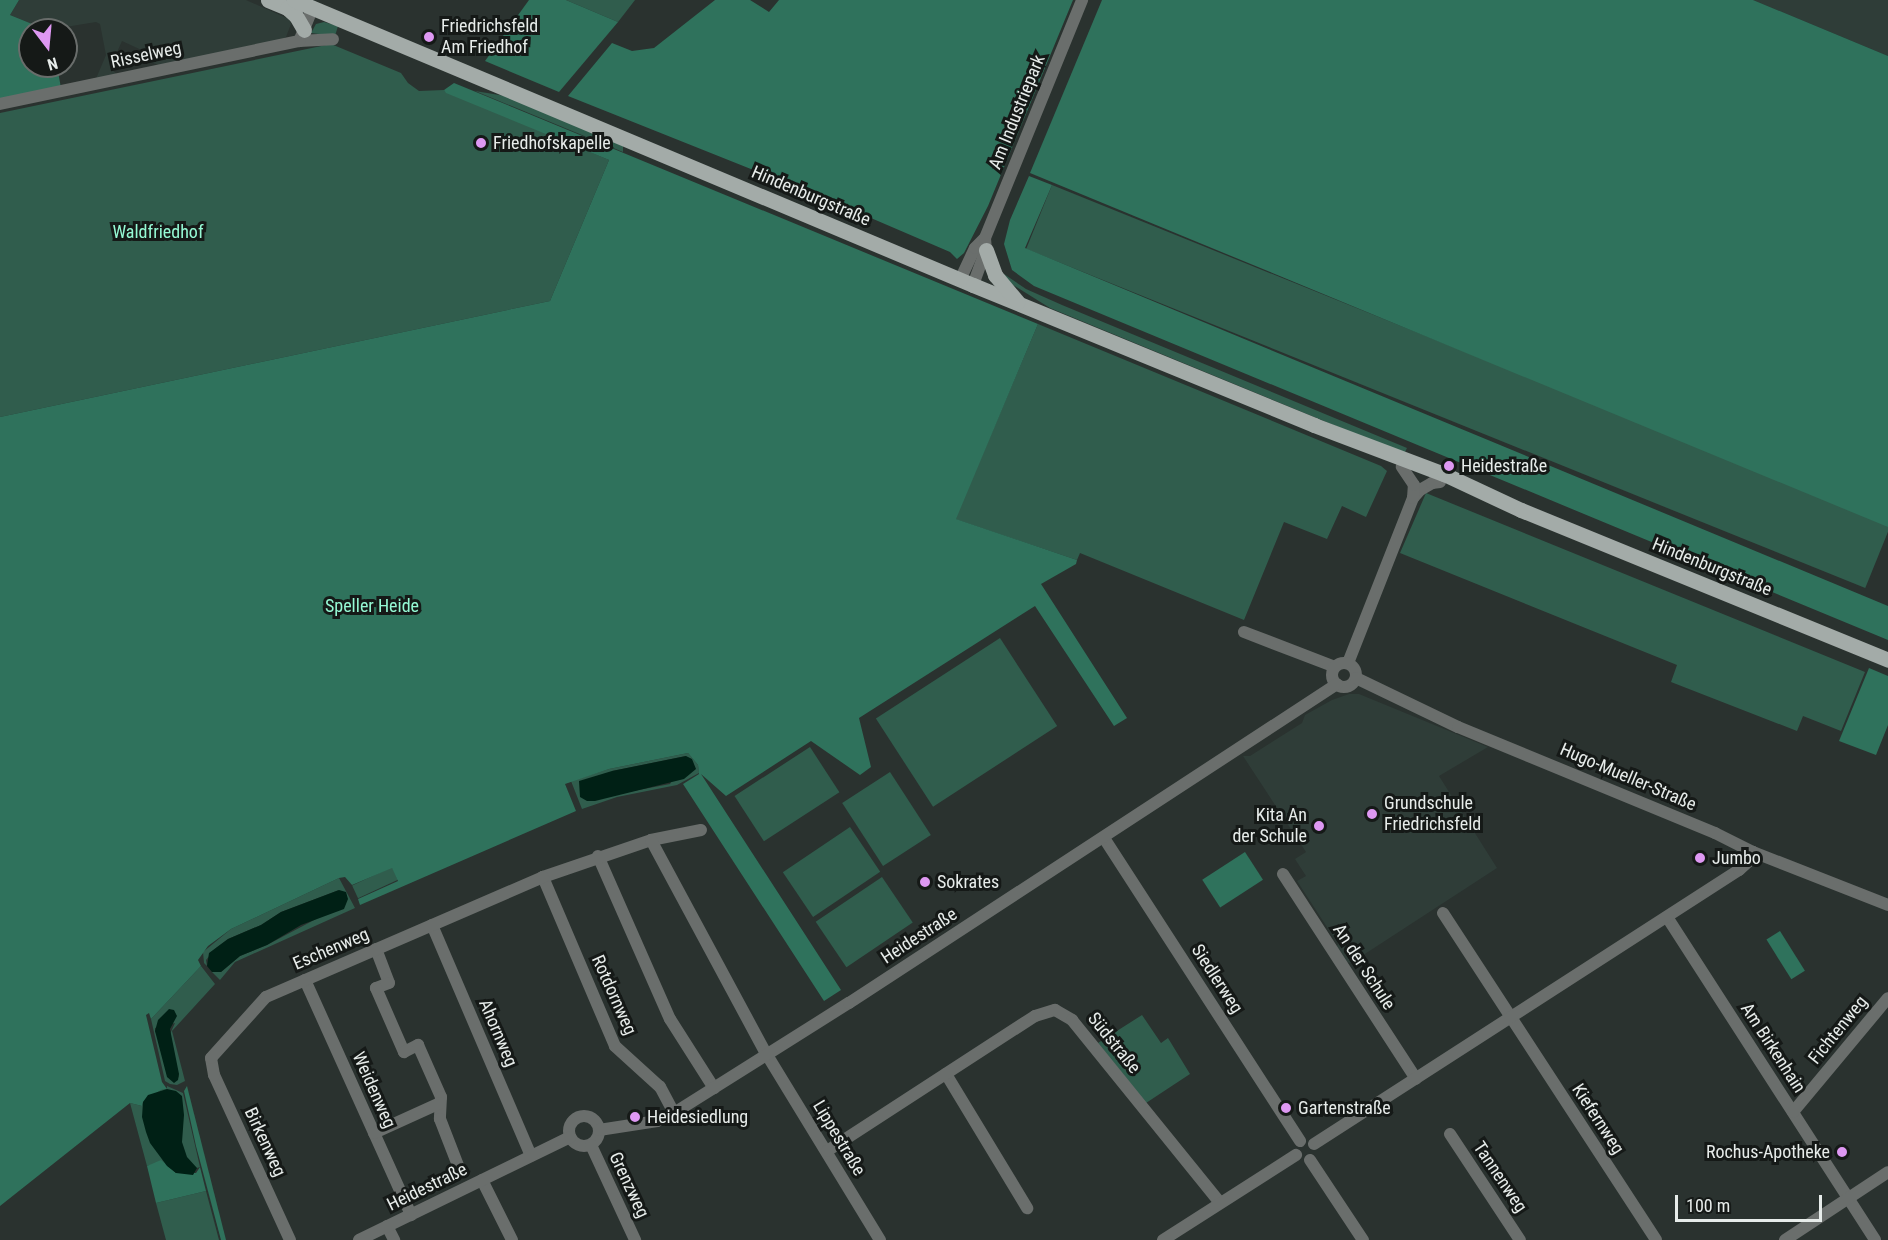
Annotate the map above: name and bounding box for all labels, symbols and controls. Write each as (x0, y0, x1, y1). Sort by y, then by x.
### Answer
place label: Friedrichsfeld Am Friedhof (441, 16, 538, 58)
north arrow (18, 18, 78, 78)
marker: Friedrichsfeld Am Friedhof (422, 30, 436, 44)
street label: Risselweg (109, 37, 183, 73)
street label: Am Industriepark (984, 52, 1050, 172)
text: N (45, 53, 60, 74)
place label: Friedhofskapelle (493, 132, 611, 154)
marker: Friedhofskapelle (474, 136, 488, 150)
street label: Hindenburgstraße (748, 161, 874, 231)
park label: Waldfriedhof (112, 221, 204, 243)
place label: Heidestraße (1461, 455, 1547, 477)
marker: Heidestraße (1442, 459, 1456, 473)
street label: Hindenburgstraße (1649, 533, 1775, 601)
park label: Speller Heide (325, 595, 419, 617)
street label: Hugo-Mueller-Straße (1557, 739, 1699, 815)
place label: Grundschule Friedrichsfeld (1384, 793, 1481, 836)
place label: Kita An der Schule (1232, 805, 1307, 848)
marker: Grundschule Friedrichsfeld (1365, 807, 1379, 821)
marker: Kita An der Schule (1312, 819, 1326, 833)
place label: Jumbo (1712, 847, 1761, 869)
marker: Jumbo (1693, 851, 1707, 865)
place label: Sokrates (937, 871, 999, 893)
marker: Sokrates (918, 875, 932, 889)
street label: Heidestraße (877, 903, 961, 969)
street label: An der Schule (1328, 920, 1400, 1014)
street label: Eschenweg (290, 923, 372, 975)
street label: Siedlerweg (1187, 940, 1247, 1018)
street label: Rotdornweg (587, 952, 641, 1038)
street label: Fichtenweg (1804, 992, 1872, 1068)
street label: Ahornweg (474, 996, 522, 1070)
street label: Am Birkenhain (1736, 999, 1810, 1097)
street label: Südstraße (1083, 1008, 1145, 1078)
street label: Weidenweg (348, 1049, 400, 1131)
street label: Kiefernweg (1567, 1080, 1629, 1158)
street label: Lippestraße (808, 1096, 870, 1180)
place label: Gartenstraße (1298, 1097, 1391, 1119)
marker: Gartenstraße (1279, 1101, 1293, 1115)
street label: Birkenweg (240, 1104, 290, 1180)
place label: Heidesiedlung (647, 1106, 748, 1128)
marker: Heidesiedlung (628, 1110, 642, 1124)
street label: Tannenweg (1469, 1138, 1531, 1216)
place label: Rochus-Apotheke (1706, 1141, 1830, 1163)
marker: Rochus-Apotheke (1835, 1145, 1849, 1159)
street label: Grenzweg (604, 1149, 654, 1221)
street label: Heidestraße (384, 1158, 470, 1216)
scale bar (1678, 1183, 1825, 1221)
text: 100 m (1686, 1195, 1730, 1216)

